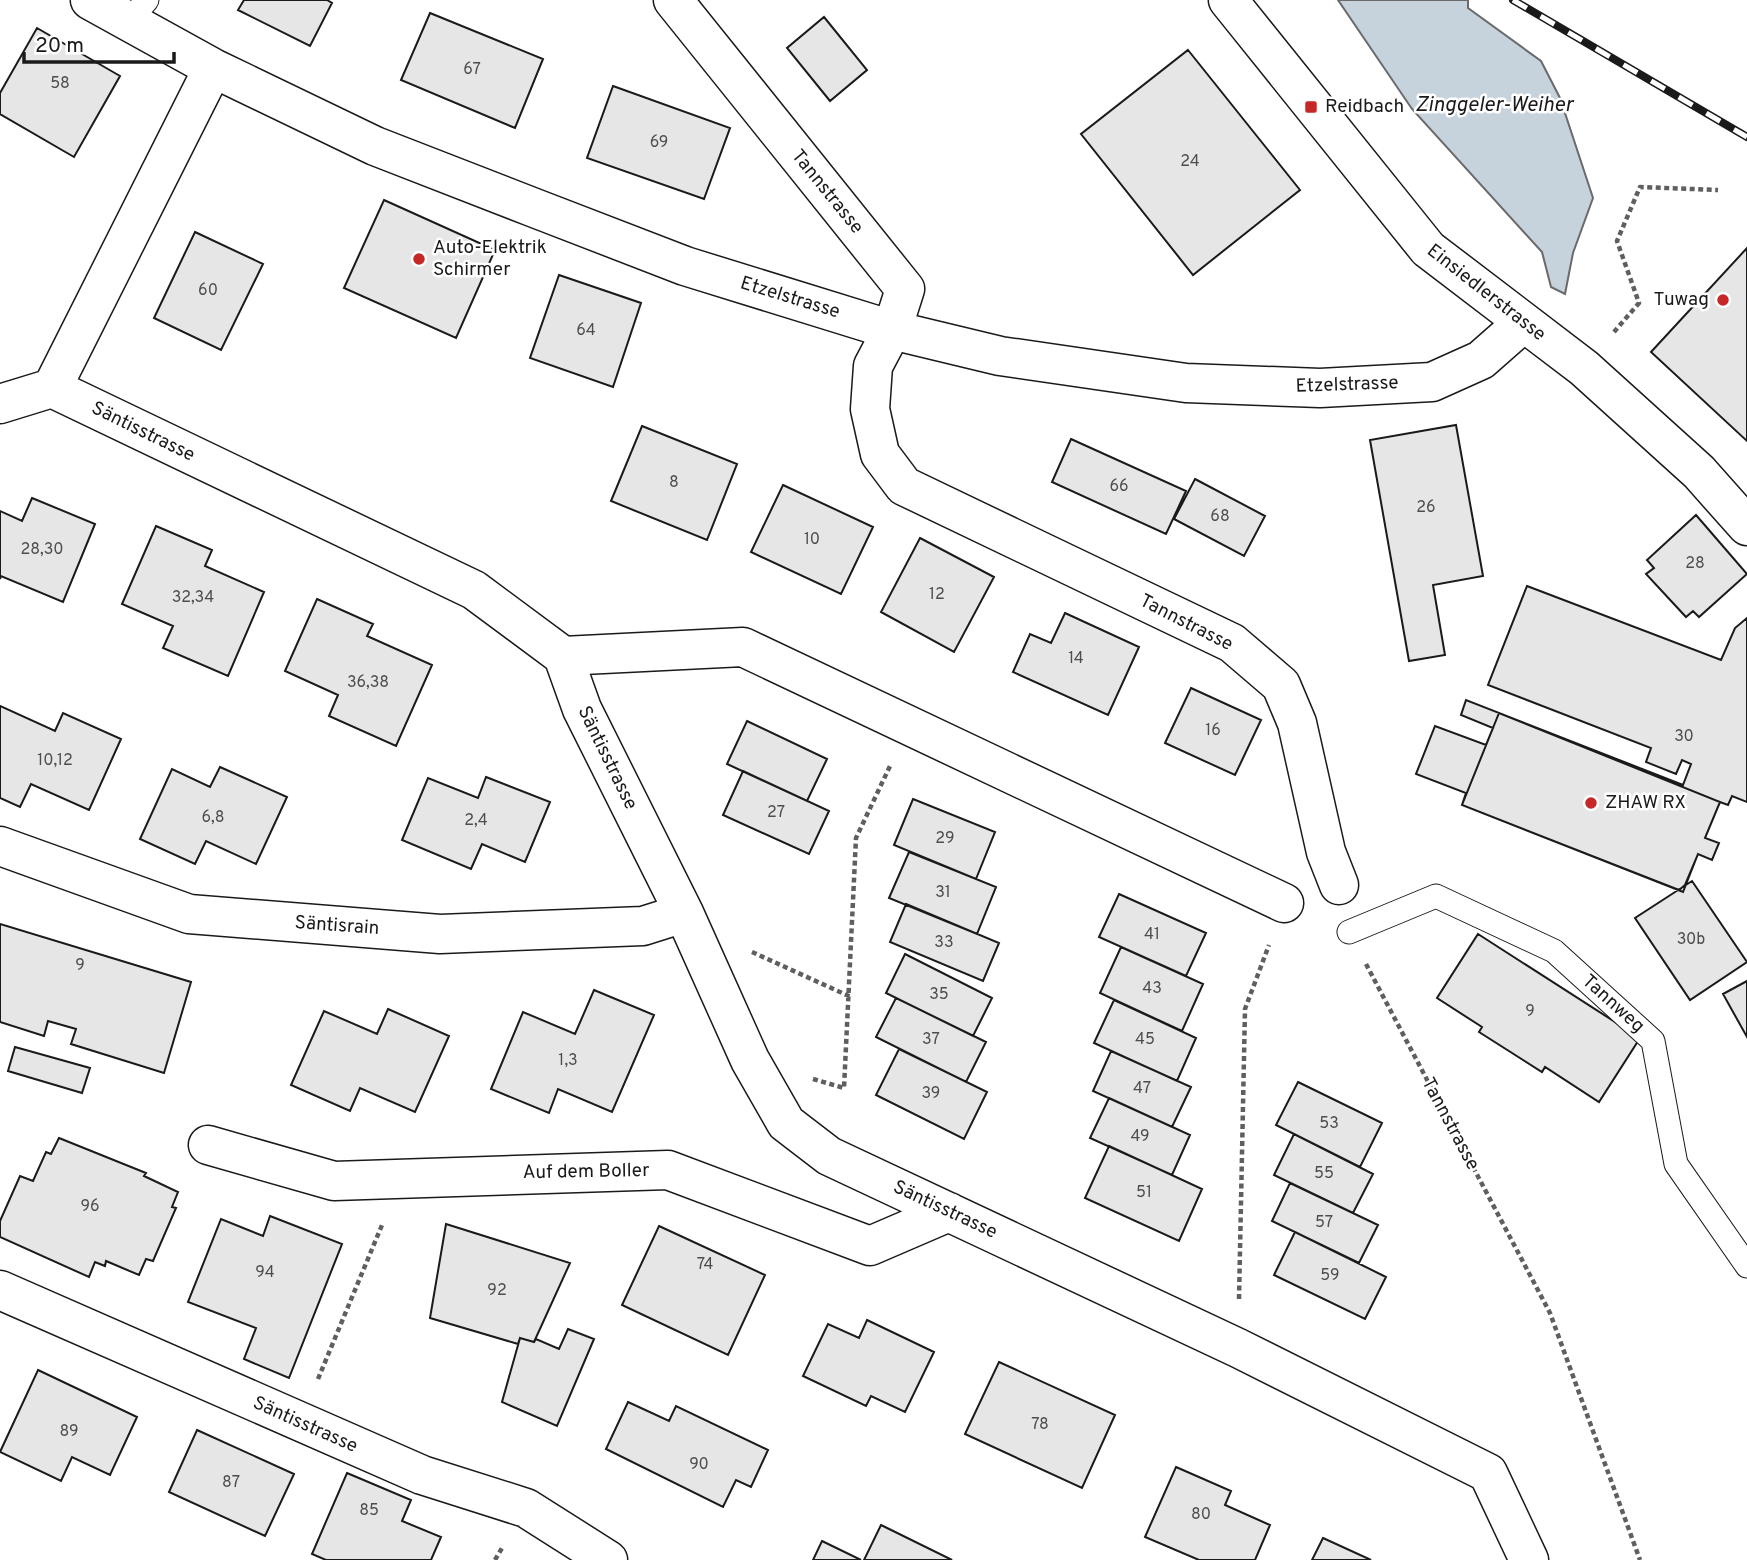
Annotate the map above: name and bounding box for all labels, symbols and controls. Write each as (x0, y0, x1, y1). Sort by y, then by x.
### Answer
scale bar (24, 21, 175, 65)
text: 20 m (35, 33, 84, 60)
house number: 67 (463, 60, 481, 80)
house number: 58 (50, 74, 70, 94)
water label: Zinggeler-Weiher (1415, 92, 1575, 119)
place label: Reidbach (1325, 95, 1404, 119)
marker: Reidbach (1303, 99, 1319, 115)
house number: 69 (650, 133, 668, 153)
street label: Tannstrasse (786, 145, 868, 239)
house number: 24 (1180, 152, 1200, 172)
place label: Auto-Elektrik Schirmer (433, 236, 547, 282)
street label: Einsiedlerstrasse (1422, 239, 1550, 347)
marker: Auto-Elektrik Schirmer (411, 251, 427, 267)
street label: Etzelstrasse (737, 271, 843, 325)
house number: 60 (198, 281, 218, 301)
place label: Tuwag (1654, 288, 1709, 312)
marker: Tuwag (1715, 292, 1731, 308)
house number: 64 (576, 321, 596, 341)
street label: Etzelstrasse (1295, 371, 1399, 399)
street label: Säntisstrasse (87, 397, 199, 467)
house number: 8 (669, 473, 679, 493)
house number: 66 (1109, 477, 1129, 497)
house number: 26 (1416, 498, 1436, 518)
house number: 68 (1210, 507, 1230, 527)
house number: 10 (804, 530, 820, 550)
house number: 28,30 (21, 540, 63, 560)
house number: 28 (1685, 554, 1705, 574)
house number: 12 (929, 585, 945, 605)
house number: 32,34 (172, 588, 214, 608)
street label: Tannstrasse (1135, 589, 1237, 657)
house number: 14 (1068, 649, 1084, 669)
house number: 36,38 (347, 673, 389, 693)
street label: Säntisstrasse (572, 702, 642, 814)
house number: 16 (1205, 721, 1221, 741)
house number: 30 (1674, 727, 1694, 747)
house number: 10,12 (37, 751, 73, 771)
place label: ZHAW RX (1605, 791, 1686, 815)
marker: ZHAW RX (1583, 795, 1599, 811)
house number: 27 (767, 803, 785, 823)
house number: 6,8 (202, 808, 224, 828)
house number: 2,4 (464, 811, 488, 831)
house number: 29 (935, 829, 955, 849)
house number: 31 (935, 883, 951, 903)
street label: Säntisrain (294, 911, 380, 941)
house number: 41 (1144, 925, 1160, 945)
house number: 30b (1677, 930, 1705, 950)
house number: 33 (934, 933, 954, 953)
house number: 9 (75, 956, 85, 976)
street label: Tannweg (1577, 970, 1649, 1038)
house number: 43 (1142, 979, 1162, 999)
house number: 35 (929, 985, 949, 1005)
house number: 9 (1525, 1002, 1535, 1022)
house number: 37 (922, 1030, 940, 1050)
house number: 45 (1135, 1030, 1155, 1050)
house number: 1,3 (558, 1051, 578, 1071)
street label: Tannstrasse (1416, 1073, 1484, 1175)
house number: 47 (1133, 1079, 1151, 1099)
house number: 39 (922, 1084, 940, 1104)
house number: 53 (1319, 1114, 1339, 1134)
house number: 49 (1130, 1127, 1150, 1147)
street label: Auf dem Boller (522, 1159, 650, 1185)
house number: 55 (1314, 1164, 1334, 1184)
street label: Säntisstrasse (889, 1175, 1001, 1245)
house number: 51 (1136, 1183, 1152, 1203)
house number: 96 (80, 1197, 100, 1217)
house number: 57 (1315, 1213, 1333, 1233)
house number: 74 (697, 1255, 713, 1275)
house number: 94 (255, 1263, 275, 1283)
house number: 59 (1320, 1266, 1340, 1286)
house number: 92 (487, 1281, 507, 1301)
street label: Säntisstrasse (249, 1391, 361, 1459)
house number: 78 (1031, 1415, 1049, 1435)
house number: 89 (59, 1422, 79, 1442)
house number: 90 (689, 1455, 709, 1475)
house number: 87 (222, 1473, 240, 1493)
house number: 85 (359, 1501, 379, 1521)
house number: 80 (1191, 1505, 1211, 1525)

